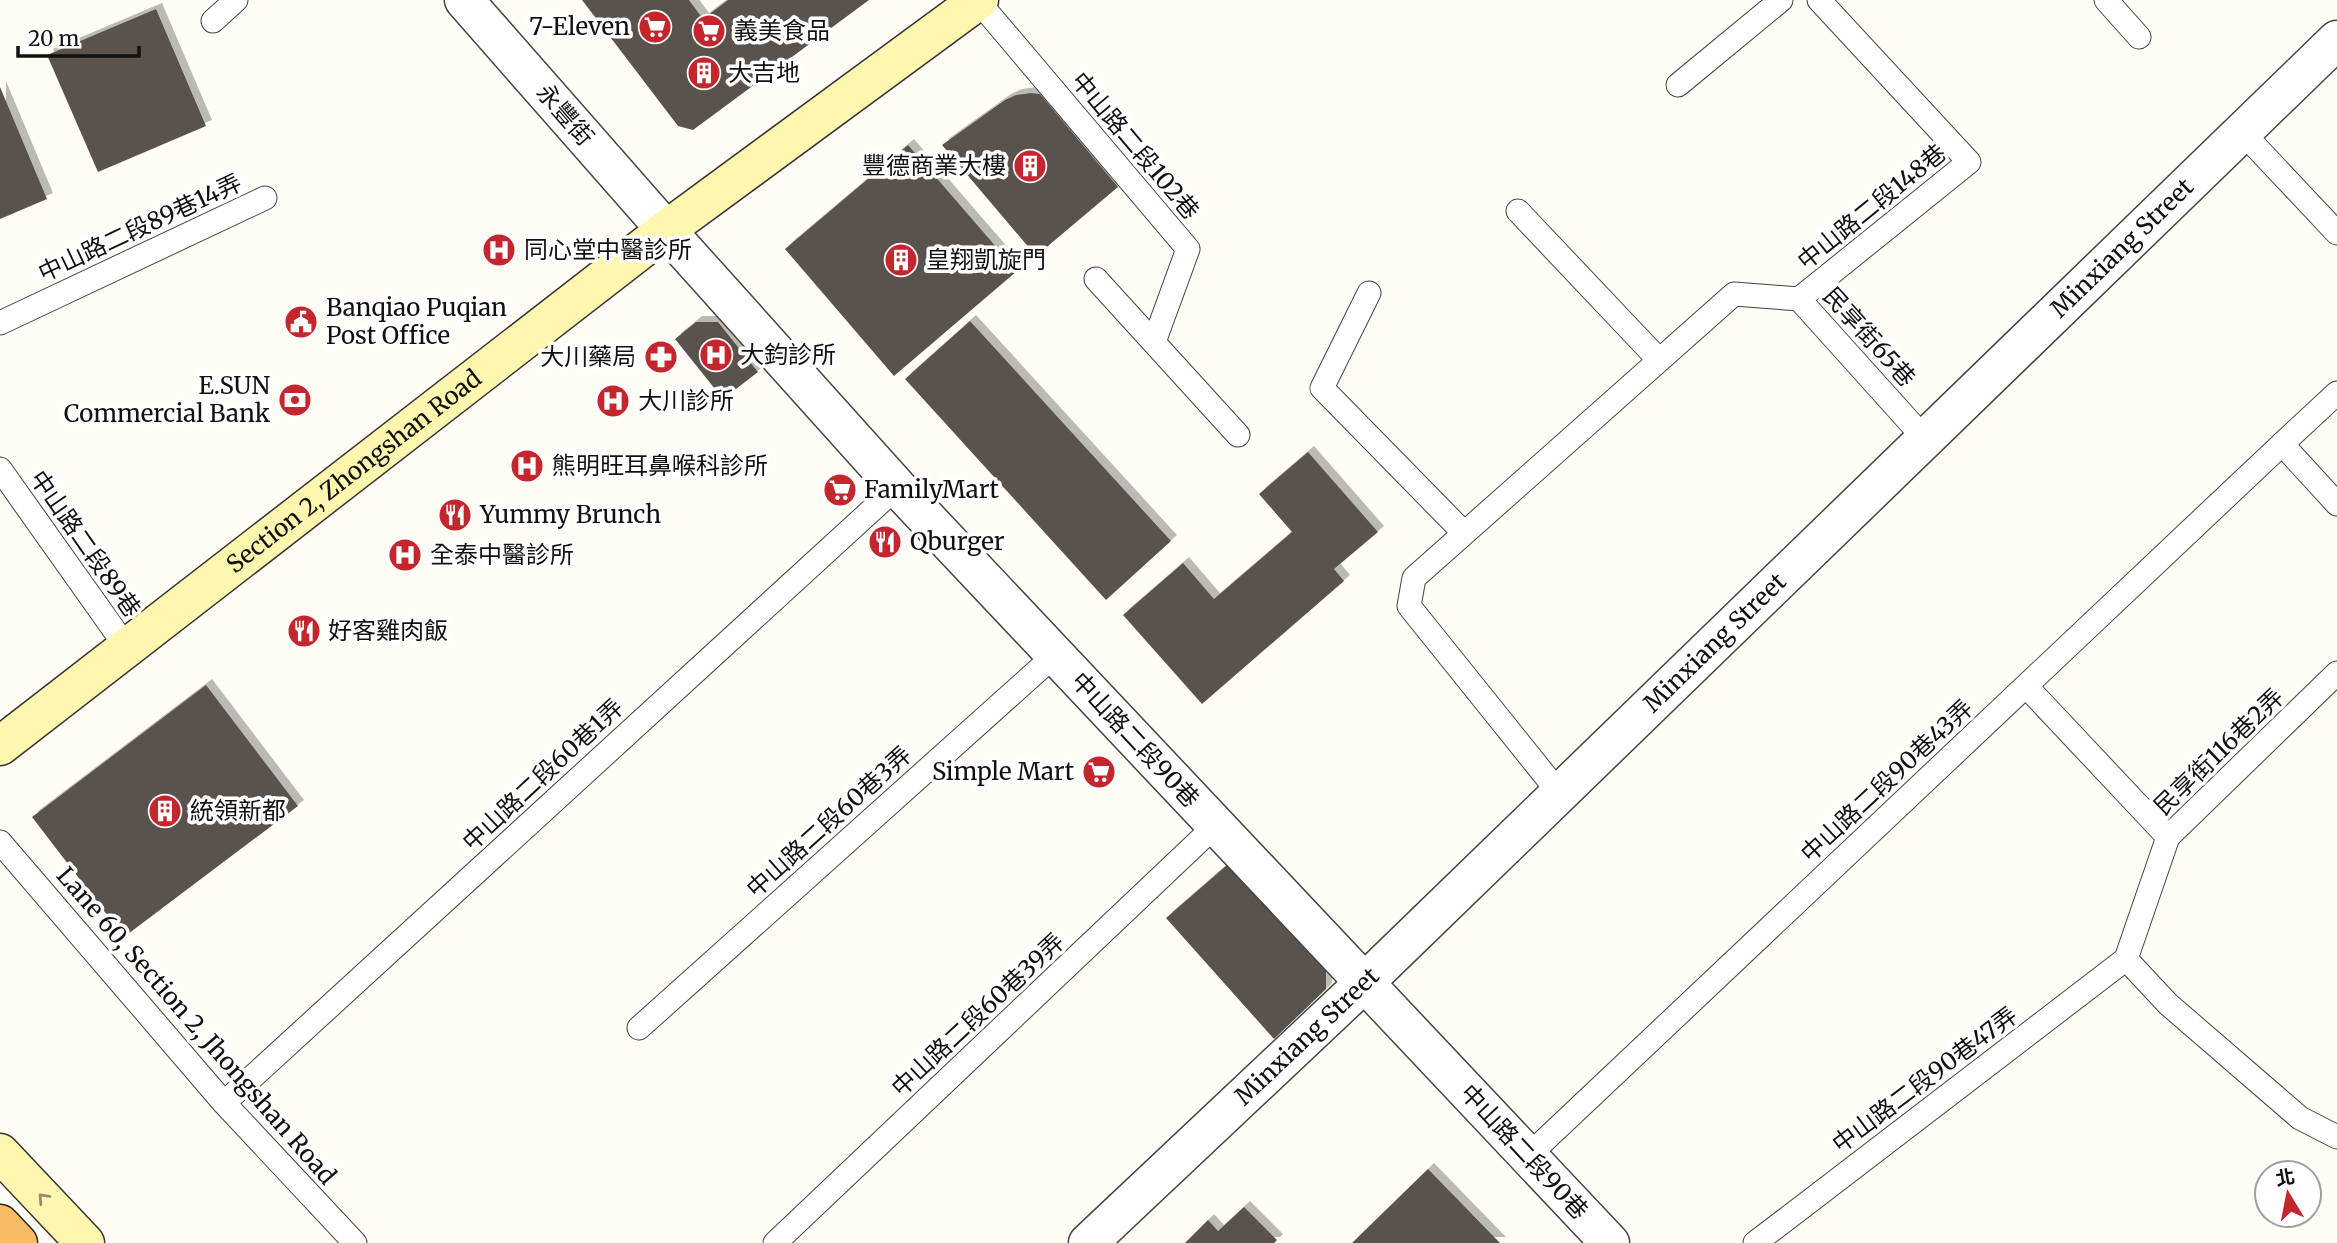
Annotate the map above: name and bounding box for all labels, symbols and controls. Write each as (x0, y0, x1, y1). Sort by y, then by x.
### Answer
supermarket icon: 7-Eleven (636, 8, 674, 46)
place label: 7-Eleven (529, 11, 630, 42)
supermarket icon: 義美食品 (690, 12, 728, 50)
scale bar (18, 14, 138, 58)
place label: 義美食品 (734, 15, 830, 46)
text: 20 m (28, 25, 80, 52)
building icon: 大吉地 (685, 54, 723, 92)
place label: 大吉地 (728, 57, 800, 88)
street label: 中山路二段102巷 (1065, 66, 1206, 226)
street label: 永豐街 (530, 77, 601, 152)
street label: 中山路二段148巷 (1791, 137, 1952, 276)
building icon: 豐德商業大樓 (1011, 147, 1049, 185)
place label: 豐德商業大樓 (862, 150, 1006, 181)
street label: 中山路二段89巷14弄 (33, 167, 246, 288)
street label: Minxiang Street (2044, 171, 2200, 324)
hospital icon: 同心堂中醫診所 (480, 231, 518, 269)
place label: 同心堂中醫診所 (524, 234, 692, 265)
building icon: 皇翔凱旋門 (882, 241, 920, 279)
place label: 皇翔凱旋門 (926, 244, 1046, 275)
street label: 民享街65巷 (1817, 280, 1922, 393)
place label: Banqiao Puqian Post Office (326, 292, 507, 351)
public building icon: Banqiao Puqian Post Office (282, 303, 320, 341)
hospital icon: 大鈞診所 (697, 336, 735, 374)
pharmacy icon: 大川藥局 (642, 338, 680, 376)
place label: 大鈞診所 (740, 339, 836, 370)
place label: 大川藥局 (540, 341, 636, 372)
street label: Section 2, Zhongshan Road (220, 363, 488, 580)
place label: E.SUN Commercial Bank (64, 370, 271, 429)
bank icon: E.SUN Commercial Bank (276, 381, 314, 419)
hospital icon: 大川診所 (594, 382, 632, 420)
place label: 大川診所 (638, 385, 734, 416)
hospital icon: 熊明旺耳鼻喉科診所 (508, 447, 546, 485)
place label: 熊明旺耳鼻喉科診所 (552, 450, 768, 481)
street label: 中山路二段89巷 (23, 464, 148, 623)
supermarket icon: FamilyMart (821, 471, 859, 509)
place label: FamilyMart (864, 474, 999, 505)
restaurant icon: Yummy Brunch (436, 496, 474, 534)
place label: Yummy Brunch (479, 499, 661, 530)
restaurant icon: Qburger (866, 523, 904, 561)
place label: Qburger (910, 526, 1005, 557)
hospital icon: 全泰中醫診所 (386, 536, 424, 574)
place label: 全泰中醫診所 (430, 539, 574, 570)
street label: Minxiang Street (1637, 566, 1793, 719)
restaurant icon: 好客雞肉飯 (285, 612, 323, 650)
place label: 好客雞肉飯 (328, 615, 448, 646)
street label: 中山路二段90巷 (1065, 665, 1206, 814)
street label: 民享街116巷2弄 (2147, 682, 2290, 821)
street label: 中山路二段60巷1弄 (456, 692, 630, 857)
street label: 中山路二段90巷43弄 (1794, 693, 1979, 869)
street label: 中山路二段60巷3弄 (740, 739, 918, 904)
supermarket icon: Simple Mart (1080, 753, 1118, 791)
place label: Simple Mart (932, 756, 1075, 787)
building icon: 統領新都 (146, 792, 184, 830)
place label: 統領新都 (190, 795, 286, 826)
street label: Lane 60, Section 2, Jhongshan Road (50, 861, 343, 1191)
street label: 中山路二段60巷39弄 (885, 926, 1071, 1103)
street label: Minxiang Street (1228, 960, 1386, 1112)
street label: 中山路二段90巷47弄 (1826, 1000, 2024, 1159)
street label: 中山路二段90巷 (1454, 1077, 1595, 1226)
north arrow (2253, 1159, 2323, 1229)
text: 北 (2274, 1164, 2296, 1191)
one-way arrow (38, 1193, 51, 1206)

